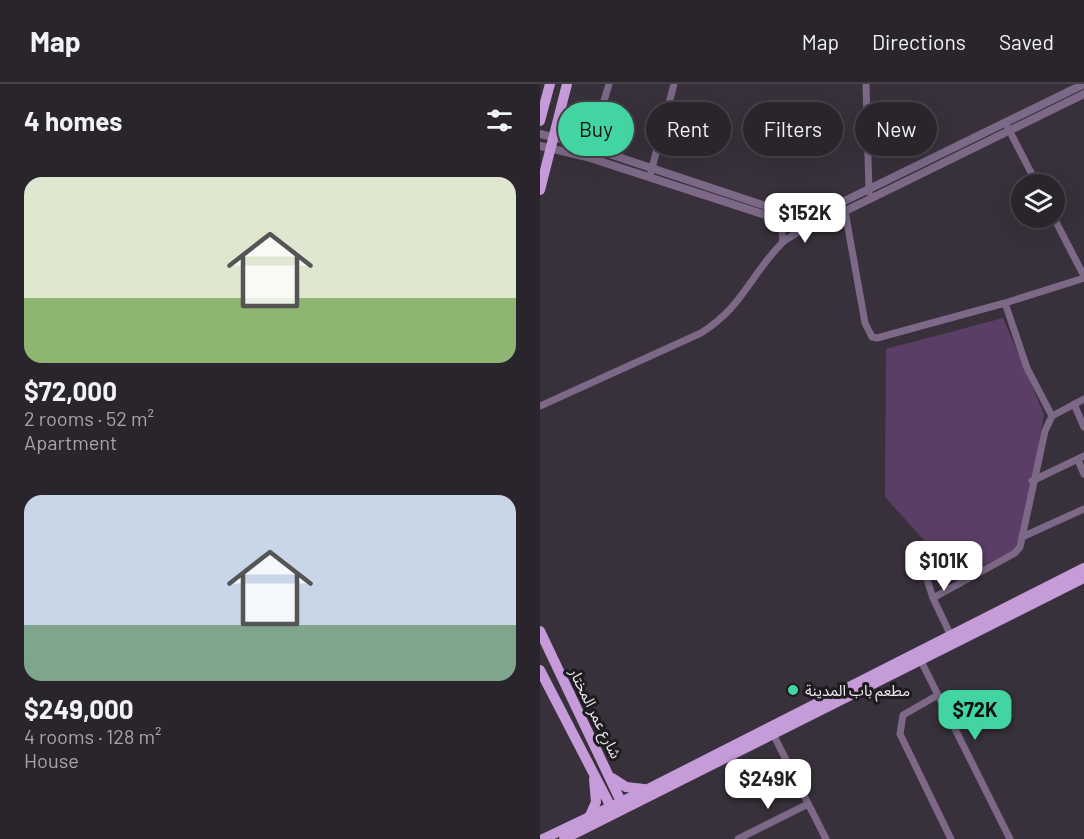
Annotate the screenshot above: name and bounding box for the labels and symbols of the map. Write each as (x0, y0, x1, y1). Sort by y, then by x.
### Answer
pin: $152K (763, 193, 847, 244)
pin: $101K (902, 541, 986, 592)
street label: شارع عمر المختار (562, 664, 626, 763)
place label: مطعم باب المدينة (805, 681, 910, 702)
marker: مطعم باب المدينة (786, 683, 800, 697)
pin: $72K (939, 690, 1011, 741)
pin: $249K (726, 759, 810, 810)

